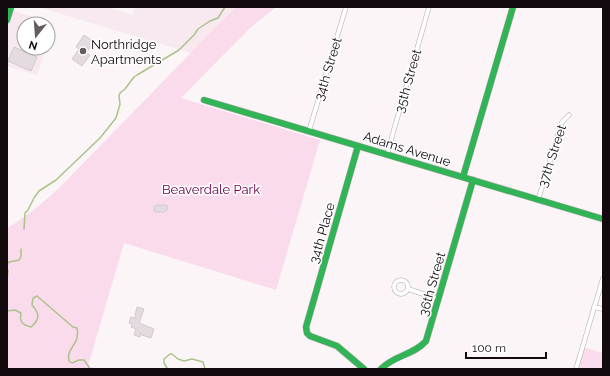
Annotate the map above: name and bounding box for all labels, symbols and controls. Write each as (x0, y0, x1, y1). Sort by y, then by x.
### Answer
north arrow (16, 16, 56, 56)
street label: 34th Street (311, 35, 345, 102)
place label: Northridge Apartments (91, 37, 162, 67)
text: N (27, 38, 39, 53)
marker: Northridge Apartments (78, 46, 88, 56)
street label: 35th Street (392, 47, 424, 114)
street label: 37th Street (535, 122, 569, 189)
street label: Adams Avenue (362, 129, 453, 170)
park label: Beaverdale Park (162, 182, 260, 197)
street label: 34th Place (306, 200, 338, 265)
street label: 36th Street (416, 250, 448, 318)
scale bar (466, 334, 546, 360)
text: 100 m (472, 341, 506, 355)

